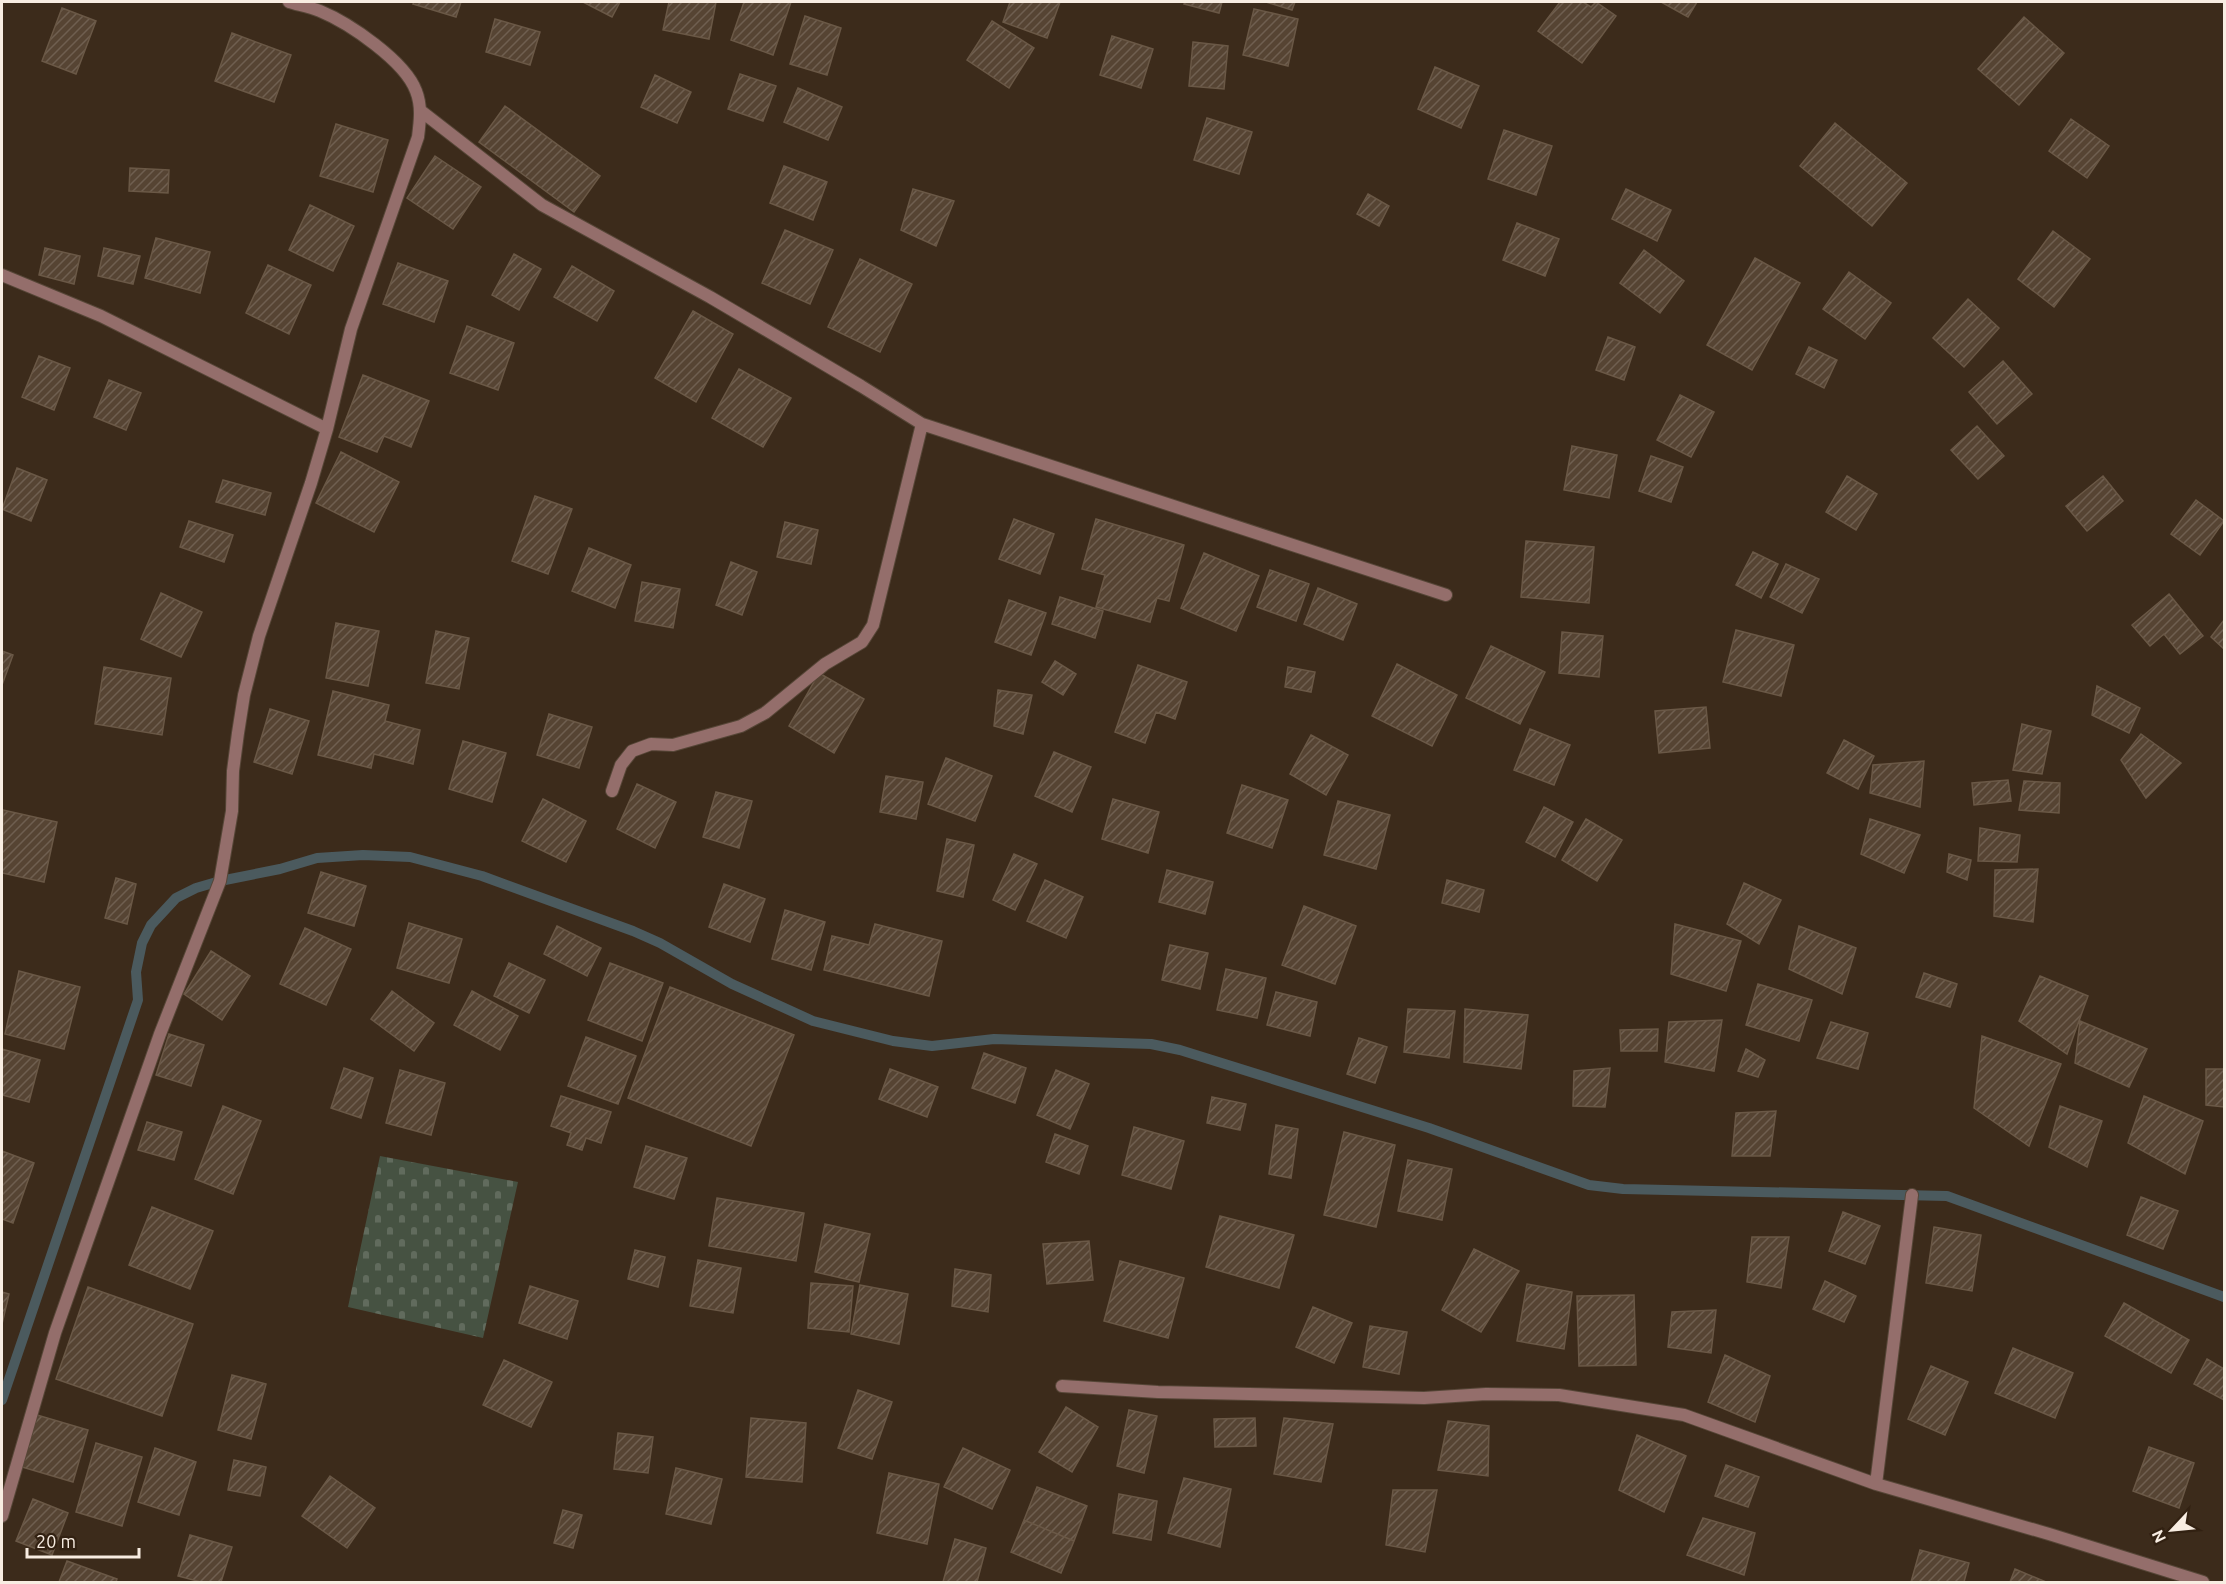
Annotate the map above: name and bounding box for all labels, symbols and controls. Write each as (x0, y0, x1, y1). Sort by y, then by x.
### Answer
north arrow (2142, 1500, 2202, 1560)
scale bar (27, 1521, 140, 1559)
text: N (2148, 1527, 2169, 1546)
text: 20 m (36, 1531, 76, 1551)

